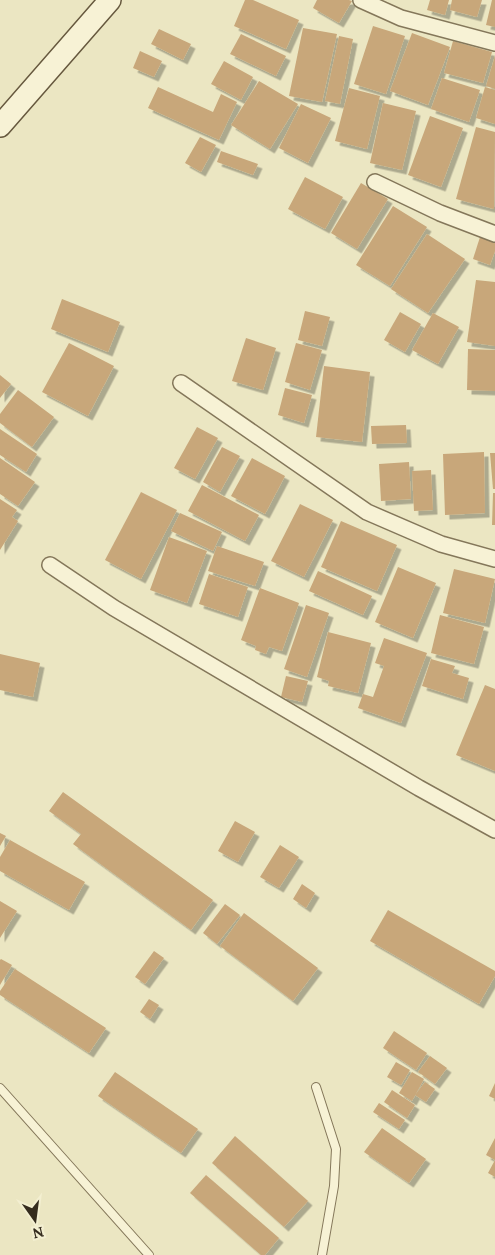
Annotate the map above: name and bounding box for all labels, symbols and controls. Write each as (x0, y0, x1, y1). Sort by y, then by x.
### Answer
north arrow (10, 1195, 60, 1245)
text: N (31, 1223, 46, 1243)

